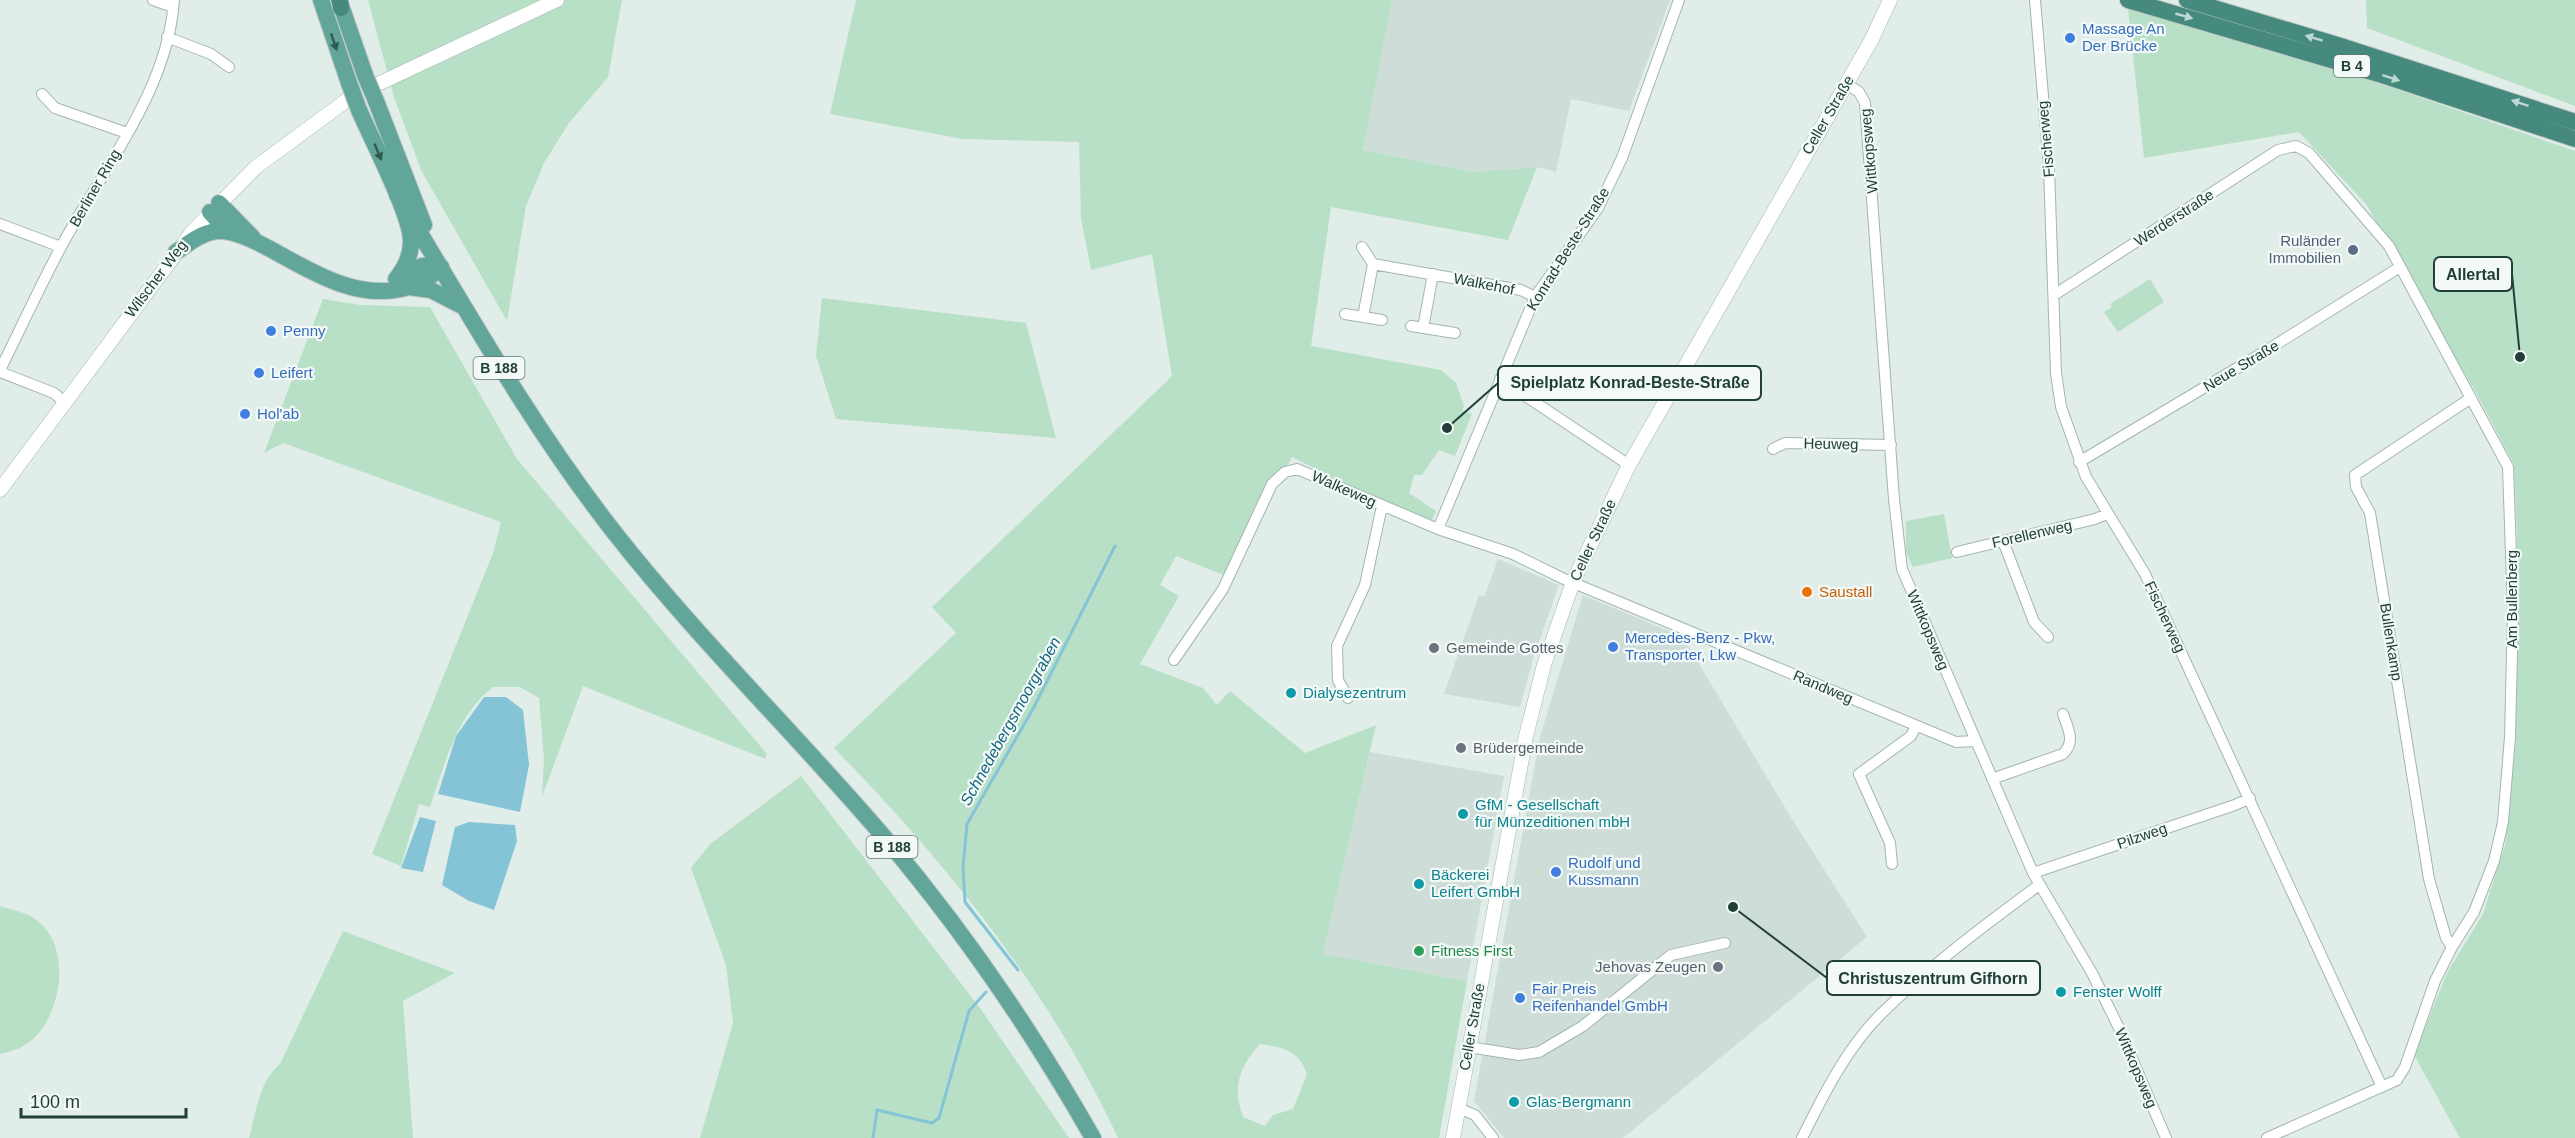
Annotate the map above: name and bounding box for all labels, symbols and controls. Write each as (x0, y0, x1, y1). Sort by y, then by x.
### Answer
one-way arrow (2175, 12, 2193, 21)
place label: Massage An Der Brücke (2082, 20, 2165, 54)
marker: Massage An Der Brücke (2063, 31, 2077, 45)
one-way arrow (330, 33, 340, 51)
one-way arrow (2305, 33, 2323, 42)
road number: B 4 (2334, 55, 2370, 77)
street label: Celler Straße (1798, 72, 1857, 157)
one-way arrow (2382, 74, 2400, 83)
one-way arrow (2511, 98, 2529, 108)
street label: Fischerweg (2034, 100, 2057, 178)
street label: Wittkopsweg (1856, 108, 1881, 194)
one-way arrow (373, 144, 382, 161)
street label: Berliner Ring (66, 146, 124, 230)
street label: Konrad-Beste-Straße (1523, 184, 1612, 313)
street label: Werderstraße (2131, 186, 2217, 250)
place label: Ruländer Immobilien (2268, 232, 2341, 266)
street label: Wilscher Weg (121, 237, 190, 321)
marker: Ruländer Immobilien (2346, 243, 2360, 257)
callout: Allertal (2434, 257, 2512, 291)
text: Allertal (2446, 266, 2500, 283)
street label: Walkehof (1452, 269, 1517, 298)
place label: Penny (283, 322, 326, 339)
marker: Penny (264, 324, 278, 338)
street label: Neue Straße (2200, 336, 2282, 395)
road number: B 188 (474, 357, 524, 379)
place label: Leifert (271, 364, 314, 381)
marker: Leifert (252, 366, 266, 380)
callout: Spielplatz Konrad-Beste-Straße (1498, 366, 1761, 400)
text: Spielplatz Konrad-Beste-Straße (1510, 374, 1750, 391)
place label: Hol'ab (257, 405, 299, 422)
marker: Hol'ab (238, 407, 252, 421)
street label: Heuweg (1803, 435, 1859, 452)
street label: Walkeweg (1309, 467, 1379, 510)
street label: Celler Straße (1566, 496, 1619, 583)
street label: Forellenweg (1990, 516, 2074, 551)
street label: Am Bullenberg (2503, 550, 2520, 648)
street label: Fischerweg (2142, 578, 2189, 655)
place label: Saustall (1819, 583, 1872, 600)
marker: Saustall (1800, 585, 1814, 599)
street label: Wittkopsweg (1904, 587, 1953, 672)
street label: Bullenkamp (2377, 602, 2406, 682)
place label: Mercedes-Benz - Pkw, Transporter, Lkw (1625, 629, 1775, 663)
water label: Schnedebergsmoorgraben (957, 634, 1064, 808)
place label: Gemeinde Gottes (1446, 639, 1564, 656)
marker: Mercedes-Benz - Pkw, Transporter, Lkw (1606, 640, 1620, 654)
marker: Gemeinde Gottes (1427, 641, 1441, 655)
street label: Randweg (1791, 666, 1856, 707)
place label: Dialysezentrum (1303, 684, 1406, 701)
marker: Dialysezentrum (1284, 686, 1298, 700)
place label: Brüdergemeinde (1473, 739, 1584, 756)
marker: Brüdergemeinde (1454, 741, 1468, 755)
place label: GfM - Gesellschaft für Münzeditionen mbH (1475, 796, 1630, 830)
marker: GfM - Gesellschaft für Münzeditionen mbH (1456, 807, 1470, 821)
street label: Pilzweg (2115, 819, 2169, 852)
road number: B 188 (866, 836, 918, 858)
place label: Rudolf und Kussmann (1568, 854, 1641, 888)
marker: Rudolf und Kussmann (1549, 865, 1563, 879)
place label: Bäckerei Leifert GmbH (1431, 866, 1520, 900)
marker: Bäckerei Leifert GmbH (1412, 877, 1426, 891)
place label: Fitness First (1431, 942, 1514, 959)
marker: Fitness First (1412, 944, 1426, 958)
place label: Jehovas Zeugen (1595, 958, 1706, 975)
marker: Jehovas Zeugen (1711, 960, 1725, 974)
callout: Christuszentrum Gifhorn (1827, 961, 2040, 995)
text: Christuszentrum Gifhorn (1838, 970, 2028, 987)
place label: Fair Preis Reifenhandel GmbH (1532, 980, 1668, 1014)
street label: Celler Straße (1455, 982, 1488, 1072)
place label: Fenster Wolff (2073, 983, 2162, 1000)
marker: Fenster Wolff (2054, 985, 2068, 999)
marker: Fair Preis Reifenhandel GmbH (1513, 991, 1527, 1005)
street label: Wittkopsweg (2112, 1025, 2161, 1110)
scale bar (21, 1081, 186, 1119)
text: 100 m (30, 1092, 80, 1112)
place label: Glas-Bergmann (1526, 1093, 1631, 1110)
marker: Glas-Bergmann (1507, 1095, 1521, 1109)

